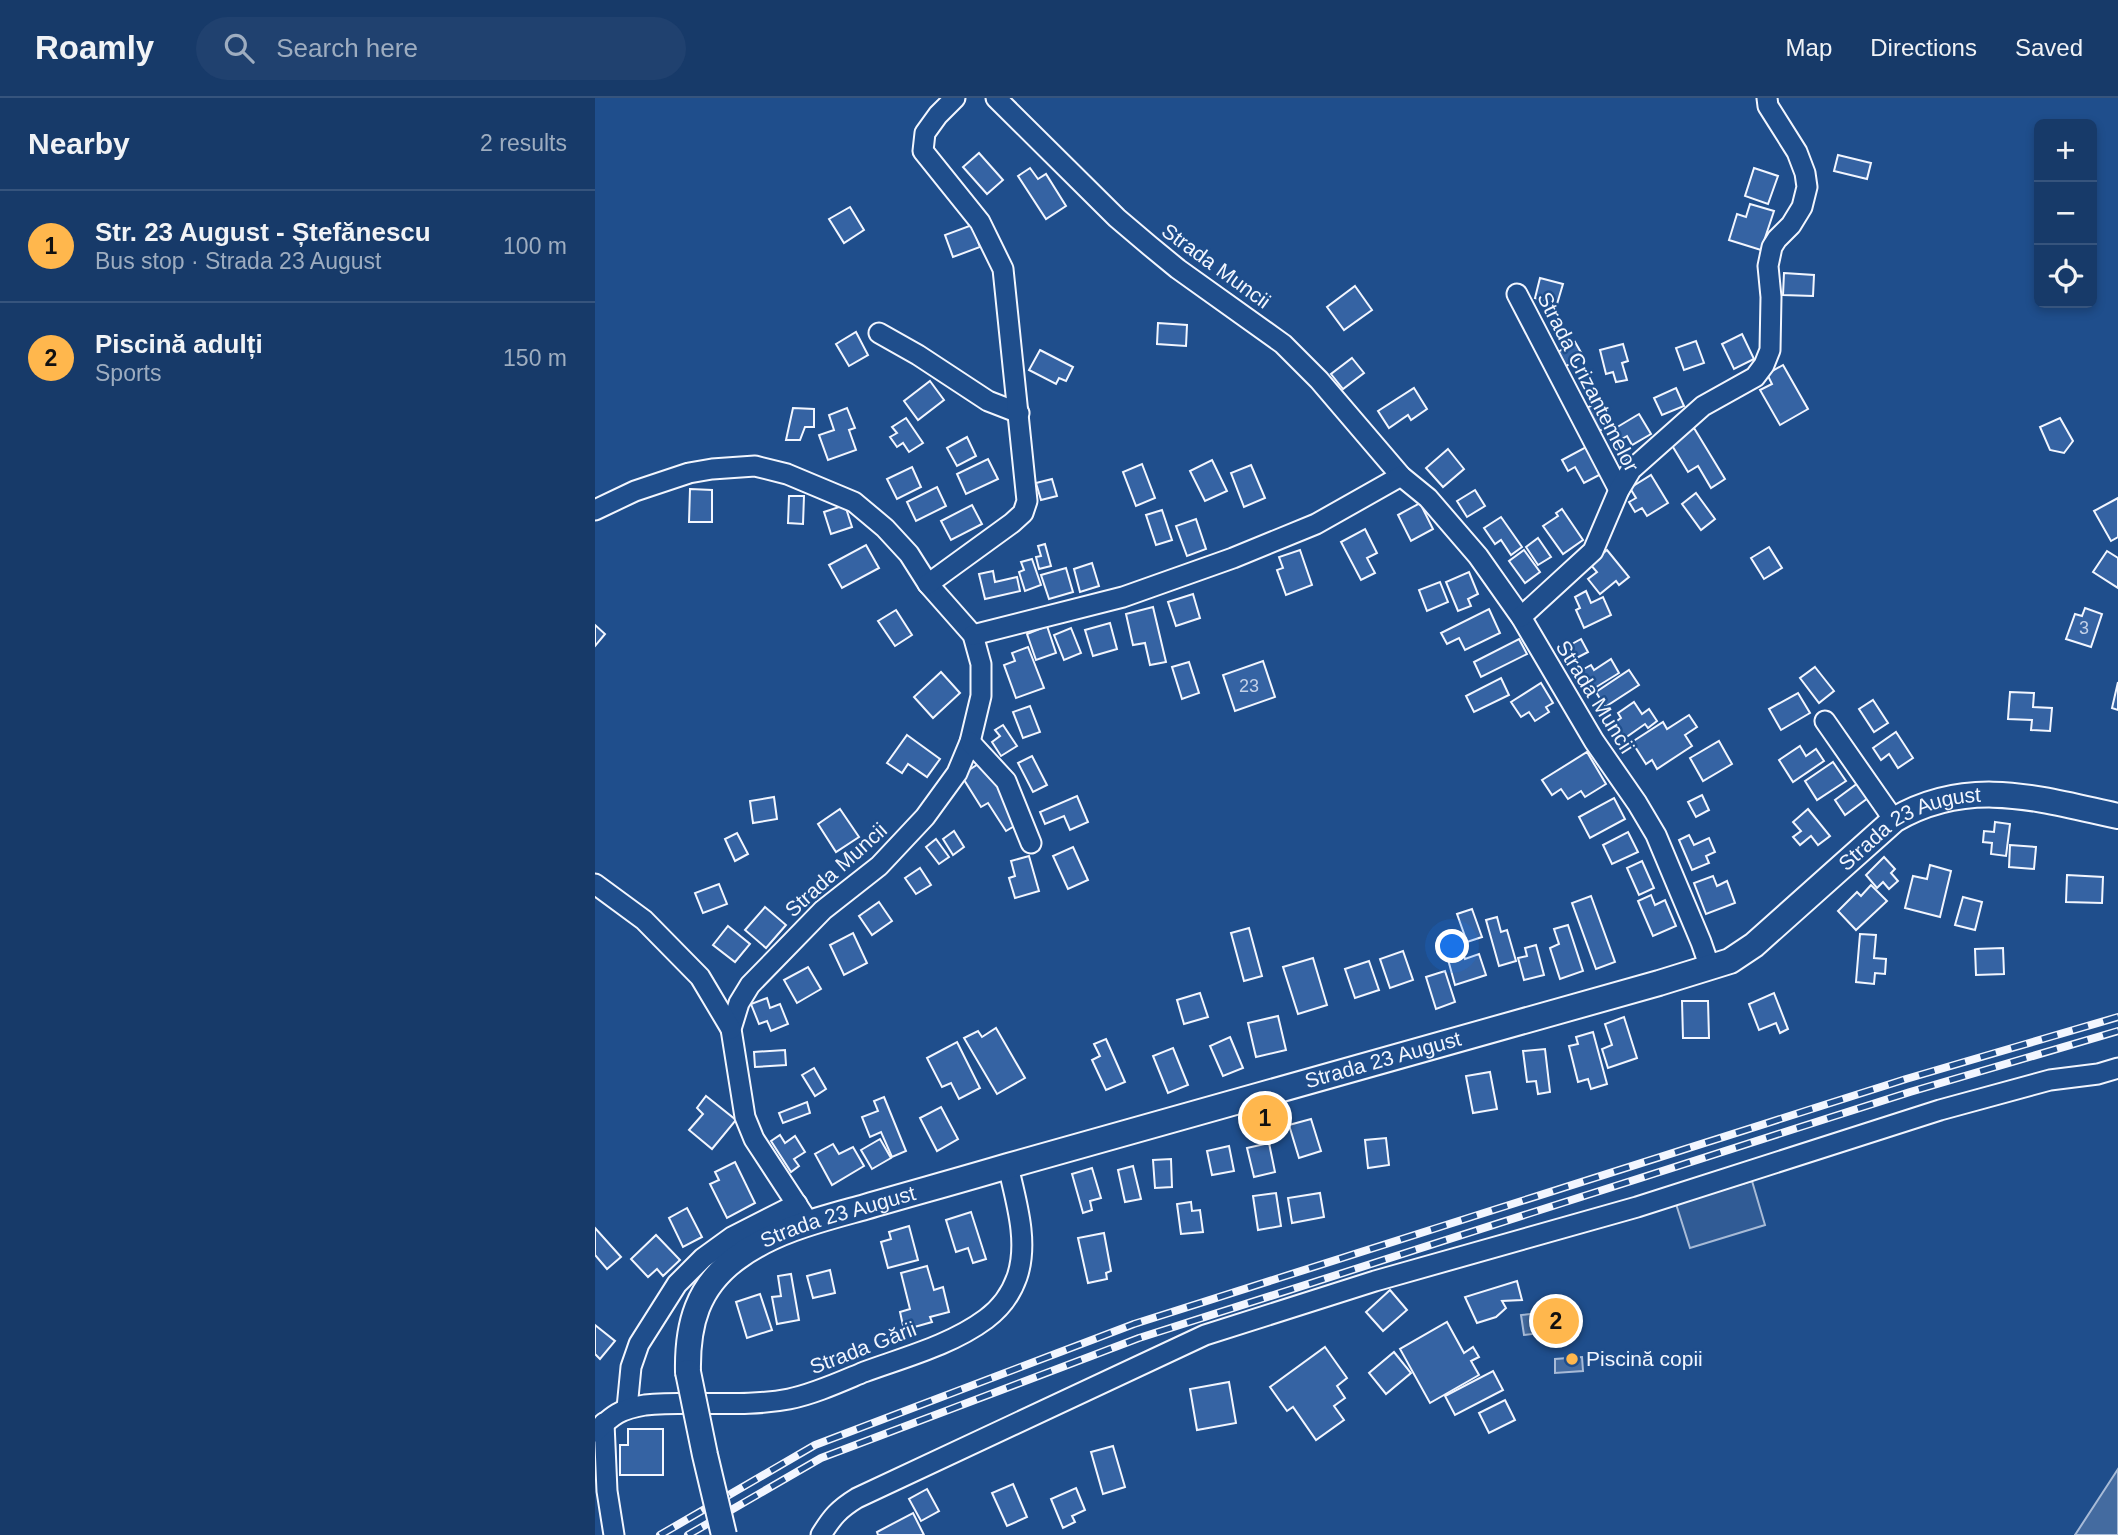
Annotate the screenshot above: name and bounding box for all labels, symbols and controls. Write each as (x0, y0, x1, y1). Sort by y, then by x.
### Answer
search box (196, 17, 686, 80)
text: Roamly (35, 29, 154, 66)
icon: search (220, 29, 258, 67)
text: Search here (276, 33, 418, 63)
text: Map (1786, 34, 1832, 61)
text: Directions (1870, 34, 1977, 61)
text: Saved (2015, 34, 2083, 61)
map controls (2034, 119, 2097, 308)
button: + (2034, 119, 2097, 182)
text: Nearby (28, 127, 130, 160)
text: 2 results (480, 130, 567, 156)
button: − (2034, 182, 2097, 245)
text: Str. 23 August - Ștefănescu (95, 217, 431, 247)
street label: Strada Muncii (1158, 219, 1275, 313)
text: 1 (45, 233, 57, 259)
text: 100 m (503, 233, 567, 259)
button: locate (2034, 245, 2097, 308)
text: Bus stop · Strada 23 August (95, 248, 381, 274)
street label: Strada Crizantemelor (1533, 288, 1644, 475)
text: Piscină adulți (95, 329, 263, 359)
text: 2 (45, 345, 57, 371)
text: 150 m (503, 345, 567, 371)
text: Sports (95, 360, 161, 386)
house number: 3 (2079, 618, 2089, 638)
street label: Strada Muncii (1552, 636, 1639, 757)
house number: 23 (1239, 676, 1259, 696)
street label: Strada 23 August (1834, 783, 1981, 875)
street label: Strada Muncii (780, 818, 891, 921)
your location (1435, 929, 1469, 963)
street label: Strada 23 August (1302, 1027, 1464, 1092)
pin: 1 (1242, 1092, 1288, 1144)
street label: Strada 23 August (757, 1181, 918, 1252)
pin: 2 (1533, 1295, 1579, 1347)
street label: Strada Gării (806, 1317, 919, 1378)
place label: Piscină copii (1586, 1347, 1703, 1370)
marker: Piscină copii (1564, 1351, 1580, 1367)

